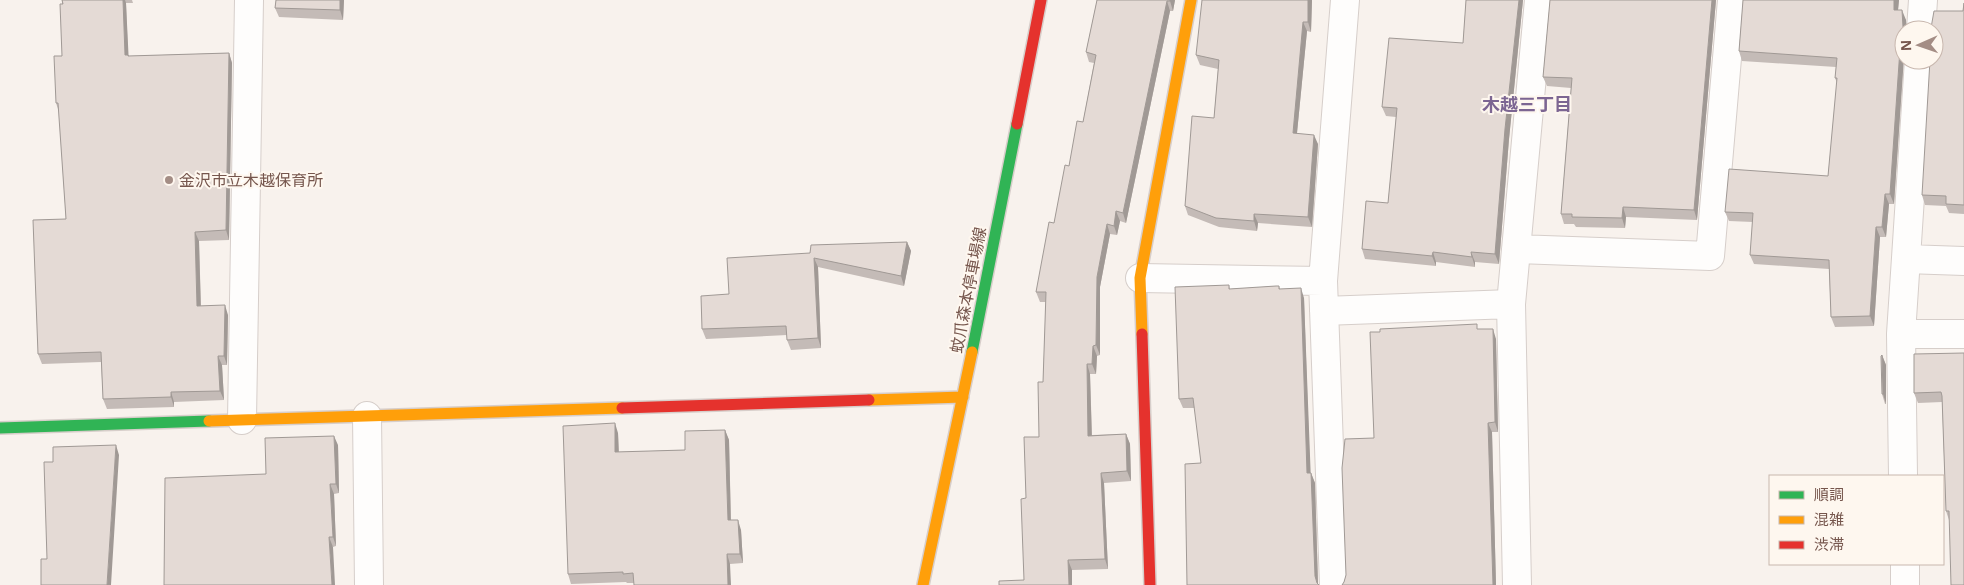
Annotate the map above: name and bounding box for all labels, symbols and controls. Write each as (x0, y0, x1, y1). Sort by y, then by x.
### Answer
north arrow (1894, 20, 1944, 70)
text: N (1896, 39, 1915, 51)
district label: 木越三丁目 (1482, 92, 1572, 116)
place label: 金沢市立木越保育所 (179, 169, 323, 191)
marker: 金沢市立木越保育所 (163, 174, 175, 186)
street label: 蚊爪森本停車場線 (945, 225, 991, 355)
legend (1769, 475, 1944, 565)
text: 順調 (1814, 484, 1844, 504)
text: 混雑 (1814, 509, 1844, 529)
text: 渋滞 (1814, 534, 1844, 554)

